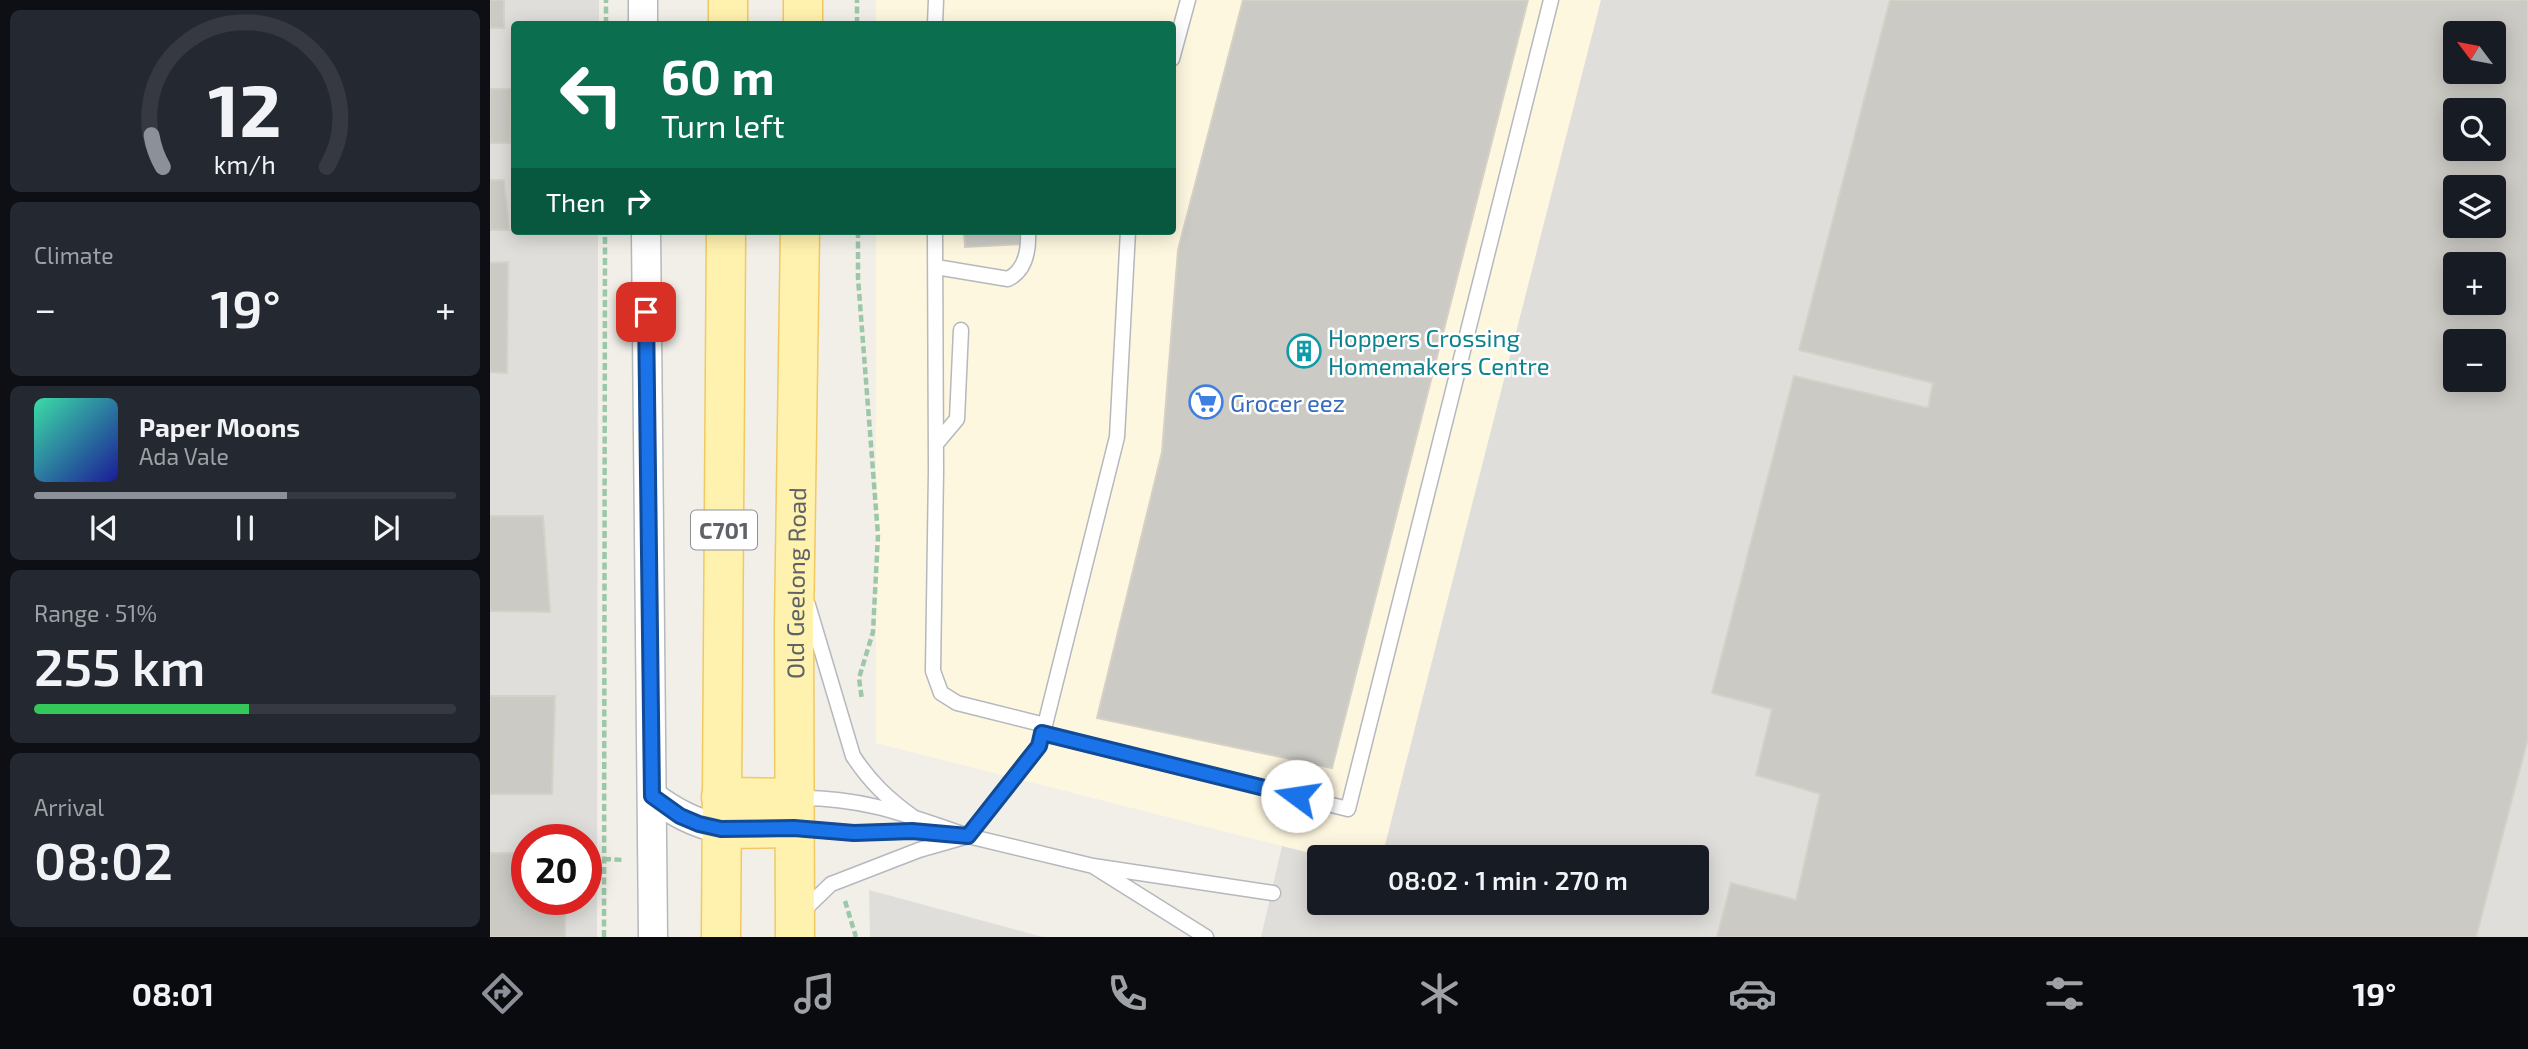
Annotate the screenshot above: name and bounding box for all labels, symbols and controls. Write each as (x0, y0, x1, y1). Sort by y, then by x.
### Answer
north arrow (2443, 21, 2506, 84)
map controls (2443, 21, 2506, 392)
text: 60 m (661, 46, 775, 105)
icon: left (546, 49, 637, 140)
text: 12 (208, 64, 282, 152)
button: search (2443, 98, 2506, 161)
text: Turn left (661, 106, 785, 144)
text: km/h (214, 149, 276, 179)
button: layers (2443, 175, 2506, 238)
icon: right (619, 182, 657, 220)
text: Then (546, 186, 605, 217)
text: Climate (34, 241, 114, 269)
button: + (2443, 252, 2506, 315)
text: 19° (210, 276, 281, 338)
pin (616, 282, 676, 342)
text: − (34, 285, 56, 331)
text: + (435, 285, 456, 331)
icon: arrive (627, 293, 665, 331)
place label: Hoppers Crossing Homemakers Centre (1328, 323, 1550, 380)
button: − (2443, 329, 2506, 392)
building icon: Hoppers Crossing Homemakers Centre (1285, 332, 1323, 370)
supermarket icon: Grocer eez (1187, 383, 1225, 421)
place label: Grocer eez (1230, 388, 1345, 417)
text: Paper Moons (139, 411, 300, 442)
text: Ada Vale (139, 442, 229, 470)
street label: Old Geelong Road (779, 487, 811, 679)
icon: previous (85, 509, 123, 547)
icon: pause (226, 509, 264, 547)
icon: next (367, 509, 405, 547)
road number: C701 (691, 510, 757, 550)
text: Range · 51% (34, 599, 157, 627)
text: 255 km (34, 634, 206, 696)
position arrow (1260, 759, 1334, 833)
text: Arrival (34, 793, 104, 821)
speed limit sign: 20 (511, 824, 602, 915)
text: 08:02 (34, 828, 173, 890)
text: 08:02 · 1 min · 270 m (1388, 864, 1628, 895)
icon: directions (478, 969, 527, 1018)
icon: music (790, 969, 839, 1018)
icon: phone (1103, 969, 1152, 1018)
icon: climate (1415, 969, 1464, 1018)
icon: car (1728, 969, 1777, 1018)
icon: filters (2040, 969, 2089, 1018)
text: 08:01 (132, 974, 214, 1012)
text: 19° (2353, 974, 2396, 1012)

